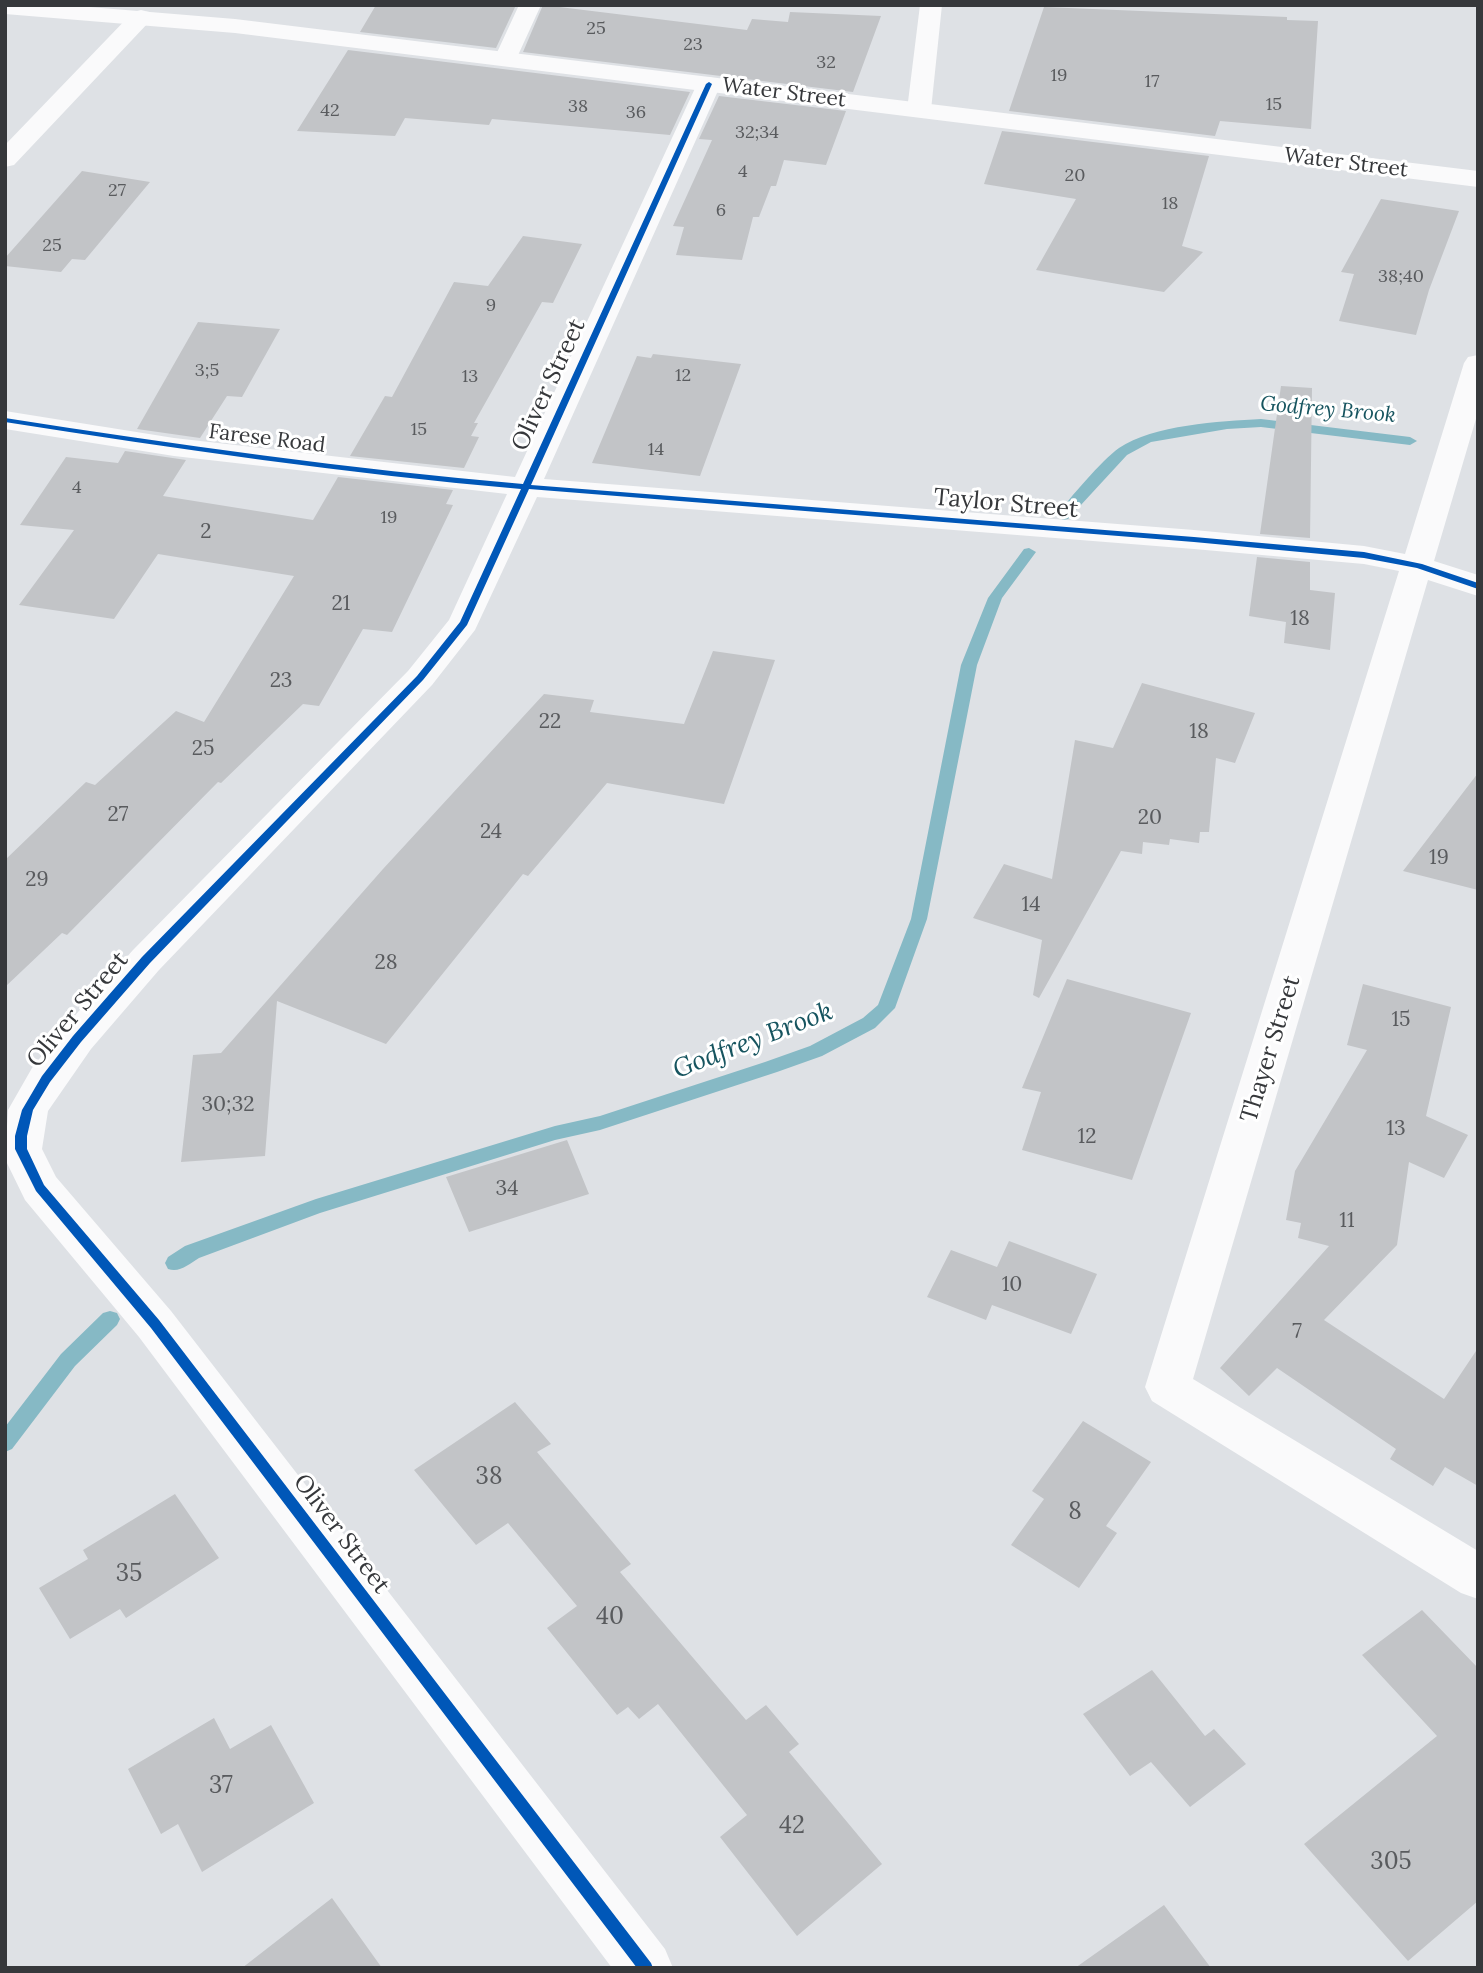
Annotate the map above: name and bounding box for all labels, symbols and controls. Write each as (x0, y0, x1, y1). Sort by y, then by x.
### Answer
house number: 25 (586, 18, 606, 40)
house number: 23 (683, 34, 703, 56)
house number: 32 (816, 52, 836, 74)
house number: 19 (1051, 65, 1067, 87)
house number: 17 (1145, 71, 1159, 93)
street label: Water Street (721, 73, 847, 113)
house number: 15 (1266, 94, 1282, 116)
house number: 38 (568, 96, 588, 118)
house number: 42 (320, 100, 340, 122)
house number: 36 (626, 102, 646, 124)
house number: 32;34 (735, 122, 779, 144)
street label: Water Street (1283, 143, 1409, 183)
house number: 4 (738, 161, 748, 183)
house number: 20 (1065, 165, 1085, 187)
house number: 27 (108, 180, 126, 202)
house number: 18 (1162, 193, 1178, 215)
house number: 6 (716, 200, 726, 222)
house number: 25 (42, 235, 62, 257)
house number: 38;40 (1378, 266, 1424, 288)
house number: 9 (486, 295, 496, 317)
street label: Oliver Street (506, 315, 592, 455)
house number: 3;5 (195, 360, 219, 382)
house number: 12 (675, 365, 691, 387)
house number: 13 (462, 366, 478, 388)
water label: Godfrey Brook (1259, 392, 1397, 428)
street label: Farese Road (207, 419, 327, 459)
house number: 15 (411, 419, 427, 441)
house number: 14 (648, 439, 664, 461)
house number: 4 (72, 477, 82, 499)
street label: Taylor Street (933, 483, 1079, 525)
house number: 19 (381, 507, 397, 529)
house number: 2 (200, 519, 212, 545)
house number: 21 (332, 591, 350, 617)
house number: 18 (1290, 606, 1310, 632)
house number: 23 (270, 668, 292, 694)
house number: 22 (539, 709, 561, 735)
house number: 18 (1189, 719, 1209, 745)
house number: 25 (192, 736, 214, 762)
house number: 27 (108, 802, 128, 828)
house number: 20 (1138, 805, 1162, 831)
house number: 24 (480, 819, 502, 845)
house number: 19 (1429, 845, 1449, 871)
house number: 29 (25, 867, 49, 893)
house number: 14 (1021, 892, 1041, 918)
street label: Oliver Street (21, 946, 135, 1074)
house number: 28 (374, 950, 398, 976)
street label: Thayer Street (1235, 972, 1307, 1126)
water label: Godfrey Brook (669, 996, 837, 1086)
house number: 15 (1391, 1007, 1411, 1033)
house number: 30;32 (201, 1092, 255, 1118)
house number: 13 (1386, 1116, 1406, 1142)
house number: 12 (1078, 1124, 1096, 1150)
house number: 34 (495, 1176, 519, 1202)
house number: 11 (1339, 1208, 1355, 1234)
house number: 10 (1002, 1272, 1022, 1298)
house number: 7 (1292, 1319, 1302, 1345)
house number: 38 (476, 1463, 502, 1491)
street label: Oliver Street (287, 1469, 395, 1599)
house number: 8 (1068, 1498, 1082, 1526)
house number: 35 (116, 1560, 142, 1588)
house number: 40 (596, 1603, 624, 1631)
house number: 37 (209, 1772, 233, 1800)
house number: 42 (779, 1812, 805, 1840)
house number: 305 (1370, 1848, 1412, 1876)

